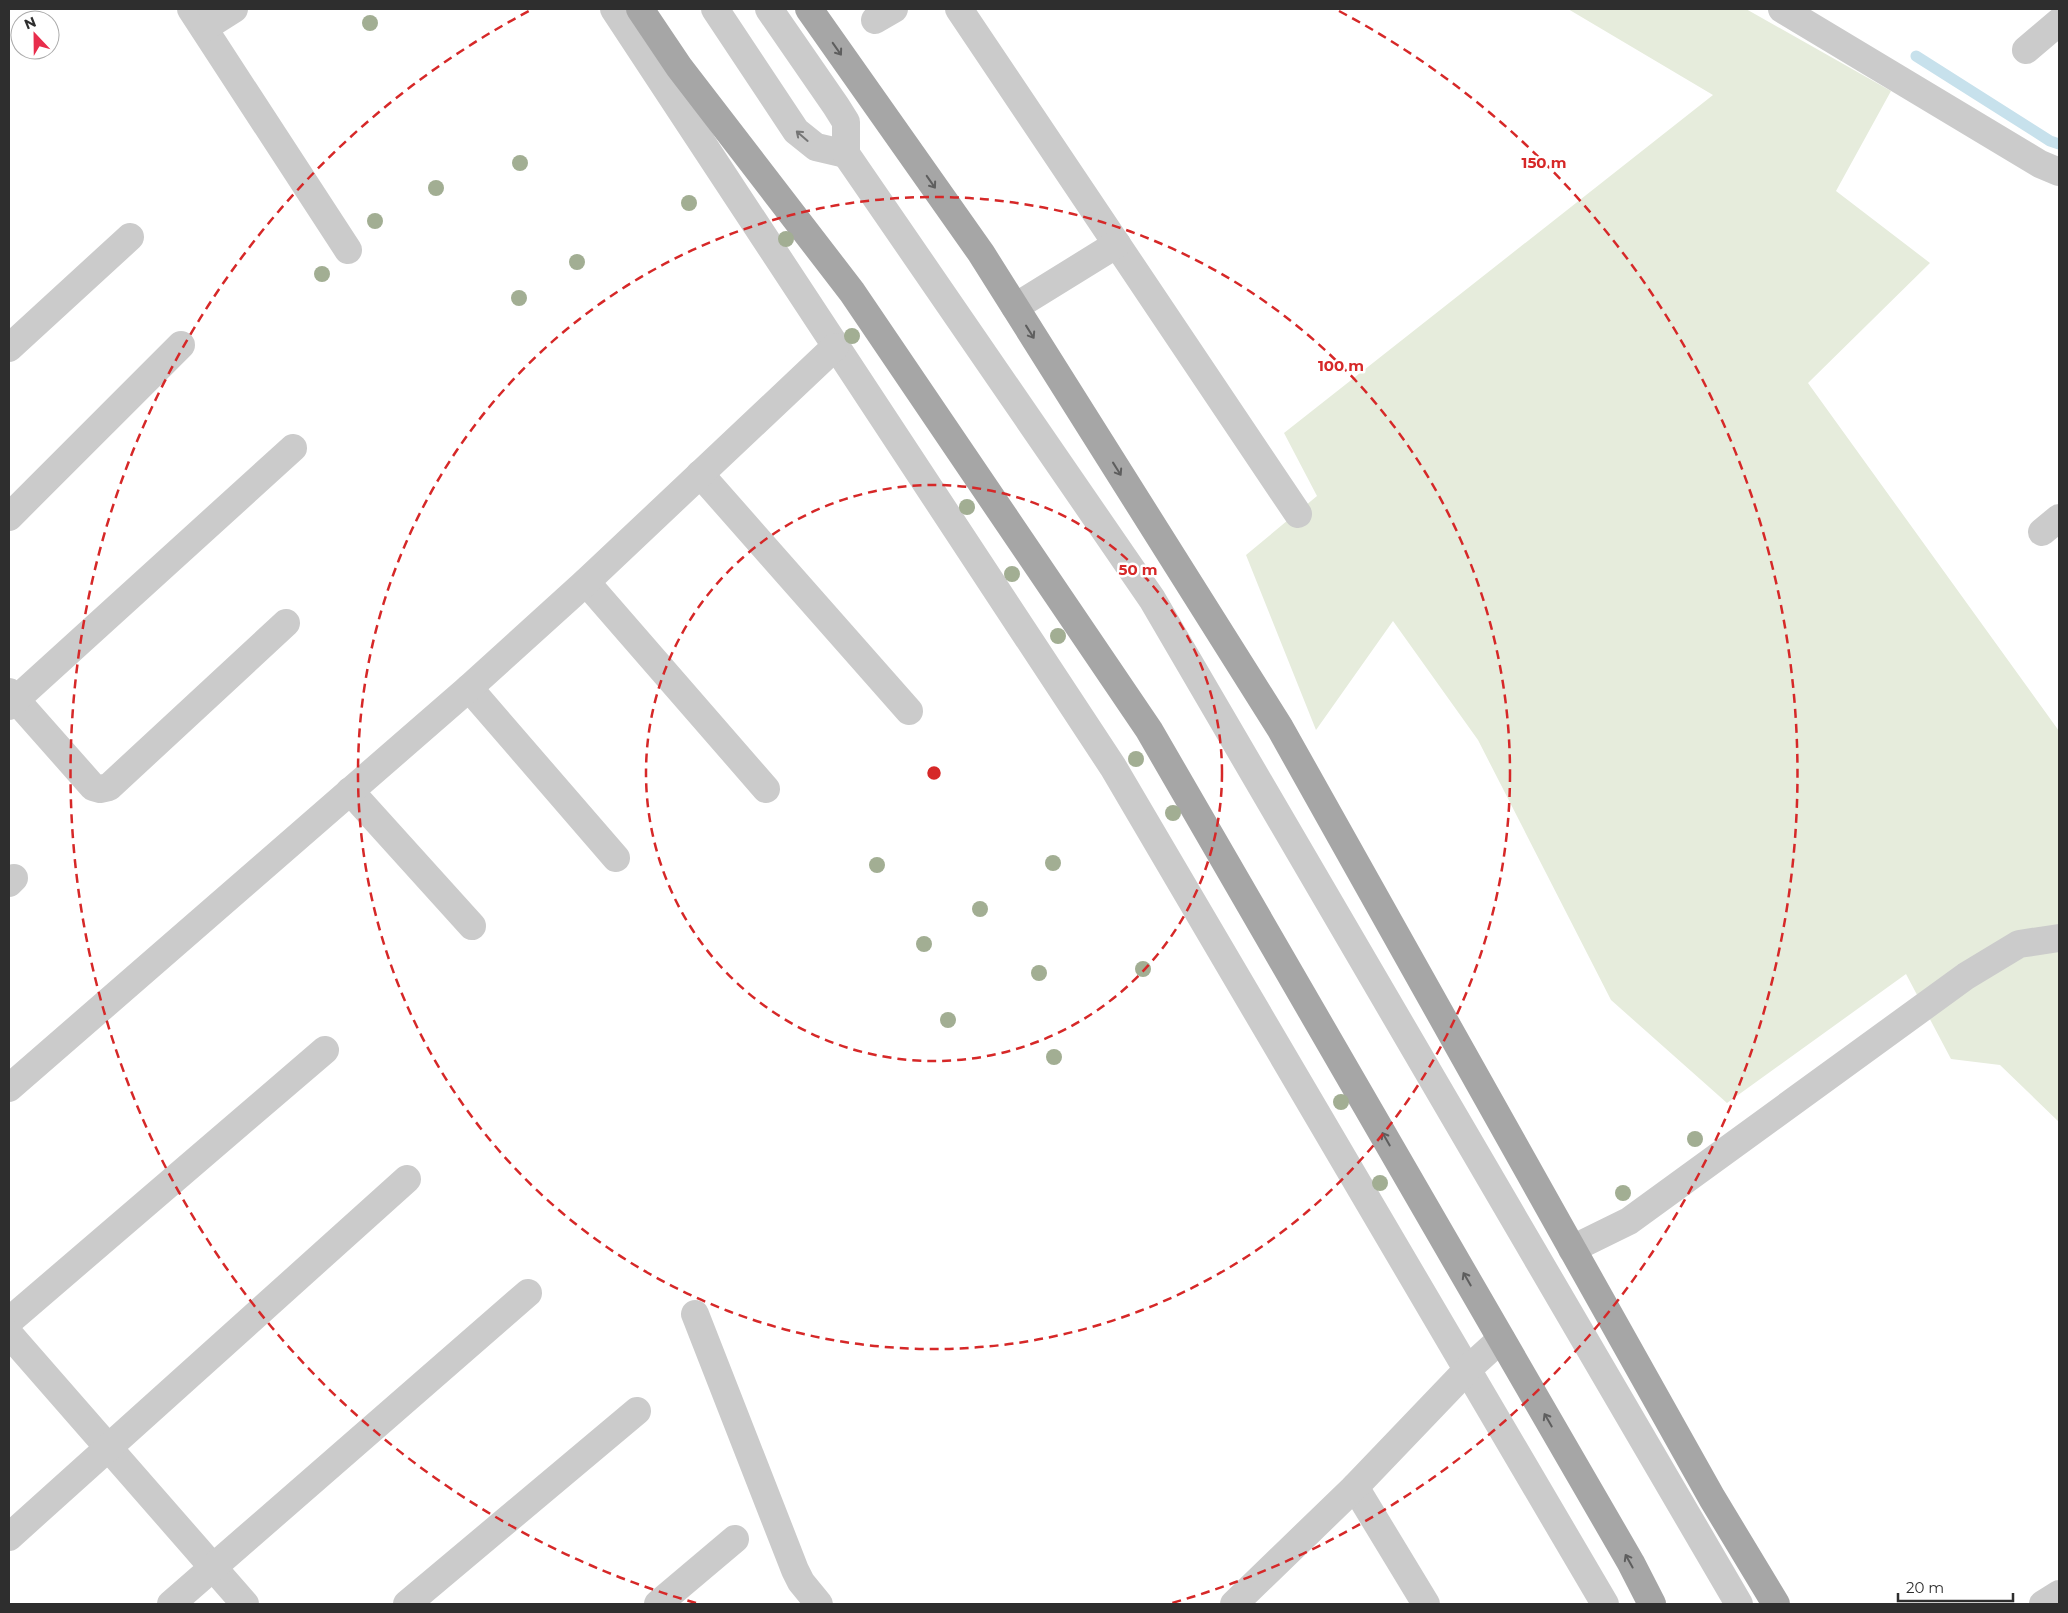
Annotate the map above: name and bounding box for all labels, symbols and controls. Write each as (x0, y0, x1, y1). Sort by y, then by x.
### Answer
north arrow (10, 10, 60, 60)
text: N (22, 12, 39, 33)
one-way arrow (832, 42, 842, 56)
one-way arrow (796, 130, 809, 141)
text: 150 m (1522, 153, 1566, 172)
one-way arrow (926, 175, 936, 189)
one-way arrow (1026, 324, 1036, 338)
text: 100 m (1318, 356, 1364, 375)
one-way arrow (1112, 462, 1122, 476)
text: 50 m (1118, 560, 1158, 579)
centre of rings (925, 764, 943, 782)
one-way arrow (1380, 1132, 1390, 1146)
one-way arrow (1462, 1272, 1472, 1287)
one-way arrow (1543, 1414, 1553, 1428)
one-way arrow (1624, 1554, 1634, 1569)
scale bar (1898, 1570, 2013, 1602)
text: 20 m (1906, 1578, 1944, 1597)

